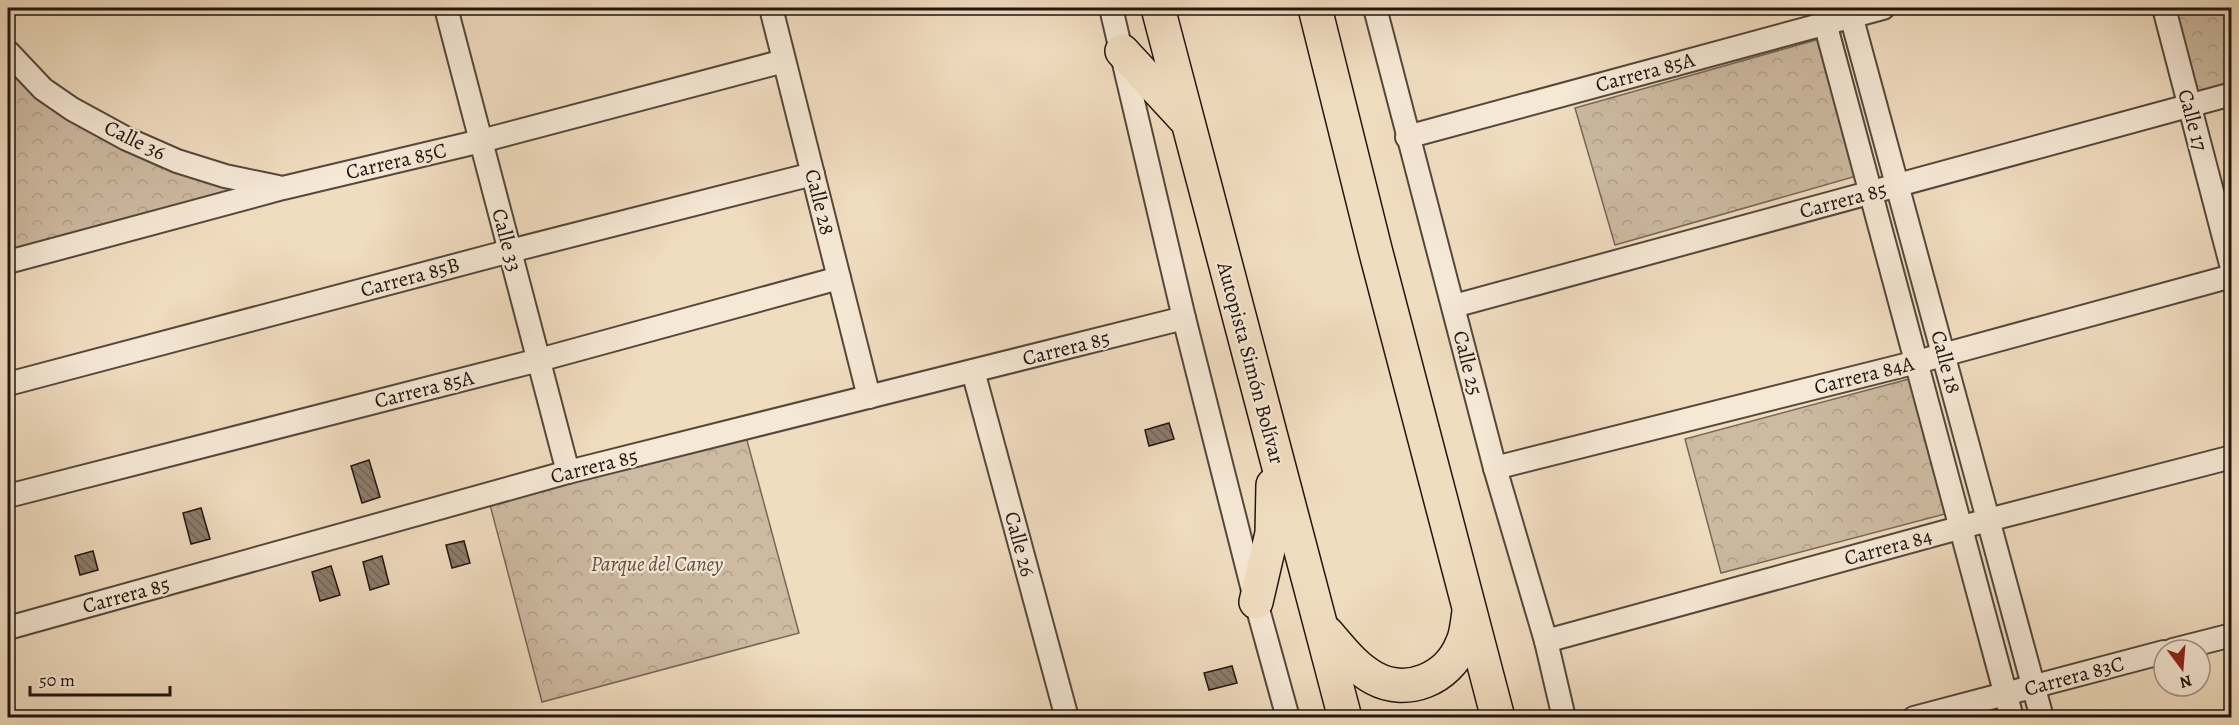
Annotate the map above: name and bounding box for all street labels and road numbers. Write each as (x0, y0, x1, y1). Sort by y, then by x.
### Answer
street label: Carrera 85A (1592, 45, 1698, 99)
street label: Calle 17 (2171, 86, 2215, 154)
street label: Calle 36 (100, 113, 171, 167)
street label: Carrera 85C (343, 136, 449, 186)
street label: Calle 28 (798, 166, 842, 238)
street label: Carrera 85 (1796, 175, 1890, 225)
street label: Calle 33 (485, 205, 529, 275)
street label: Carrera 85B (357, 250, 463, 304)
street label: Autopista Simón Bolívar (1210, 258, 1291, 467)
street label: Carrera 85 (1019, 324, 1113, 372)
street label: Calle 18 (1924, 327, 1968, 397)
street label: Calle 25 (1446, 328, 1490, 398)
street label: Carrera 84A (1811, 349, 1918, 401)
street label: Carrera 85A (371, 363, 477, 415)
street label: Carrera 85 (547, 442, 641, 490)
street label: Calle 26 (998, 508, 1042, 580)
street label: Carrera 84 (1841, 522, 1935, 572)
street label: Carrera 85 (79, 570, 173, 620)
street label: Carrera 83C (2021, 649, 2127, 703)

